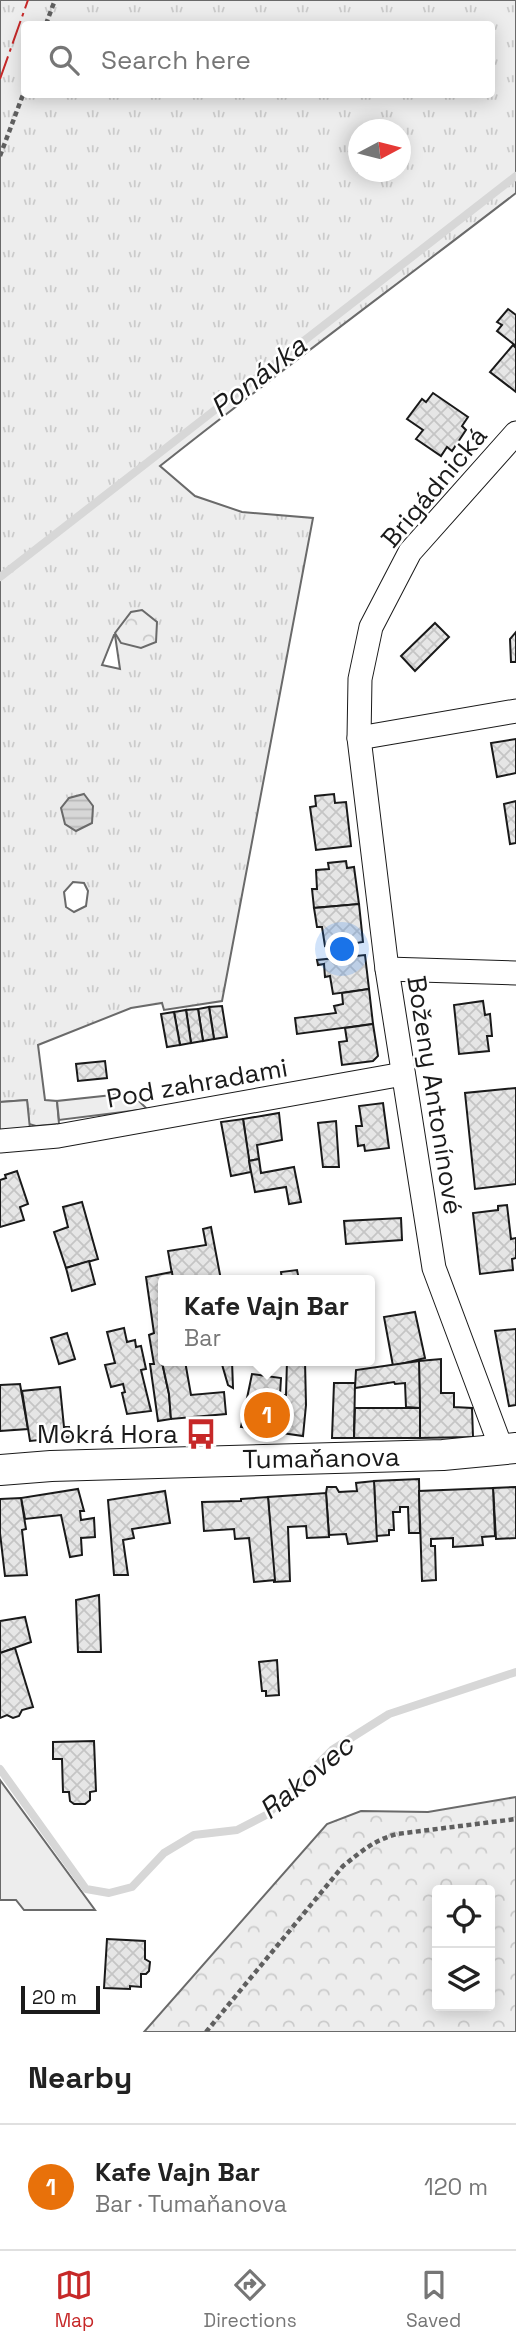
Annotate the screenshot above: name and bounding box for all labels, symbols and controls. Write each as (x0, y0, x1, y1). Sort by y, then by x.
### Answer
search box (21, 21, 495, 98)
icon: search (45, 41, 83, 79)
text: Search here (101, 43, 251, 77)
north arrow (348, 119, 411, 182)
water label: Ponávka (203, 327, 314, 425)
street label: Brigádnická (373, 419, 495, 555)
your location (325, 932, 359, 966)
street label: Boženy Antonínové (399, 973, 471, 1217)
street label: Pod zahradami (104, 1050, 290, 1116)
popup (158, 1275, 375, 1366)
text: Kafe Vajn Bar (184, 1289, 349, 1323)
text: Bar (184, 1323, 221, 1353)
pin: 1 (244, 1389, 290, 1441)
place label: Mokrá Hora (37, 1417, 178, 1451)
bus stop icon: Mokrá Hora (184, 1417, 218, 1451)
street label: Tumaňanova (242, 1440, 400, 1476)
water label: Rakovec (251, 1726, 362, 1827)
map controls (432, 1885, 495, 2011)
button: locate (432, 1885, 495, 1948)
button: layers (432, 1948, 495, 2011)
scale bar (21, 1983, 100, 2015)
text: 20 m (32, 1985, 77, 2010)
text: Nearby (28, 2058, 132, 2097)
text: Kafe Vajn Bar (95, 2155, 260, 2189)
text: 1 (46, 2172, 56, 2202)
text: 120 m (424, 2172, 488, 2202)
text: Bar · Tumaňanova (95, 2189, 287, 2219)
tab: Map (55, 2266, 94, 2333)
tab: Directions (204, 2266, 297, 2333)
tab: Saved (406, 2266, 461, 2333)

